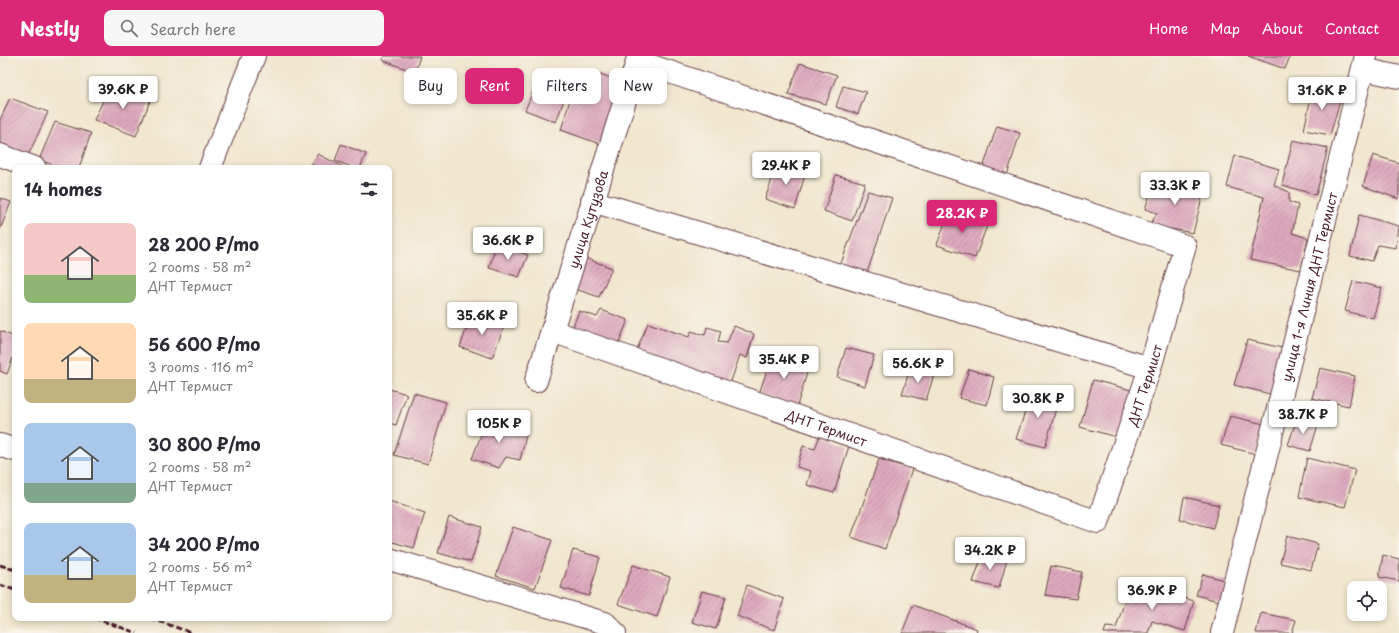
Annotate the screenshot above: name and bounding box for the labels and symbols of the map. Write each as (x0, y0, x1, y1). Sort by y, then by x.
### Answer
pin: 39.6K ₽ (86, 76, 160, 110)
pin: 31.6K ₽ (1285, 77, 1359, 111)
pin: 29.4K ₽ (749, 152, 823, 186)
street label: улица Кутузова (563, 166, 612, 271)
pin: 33.3K ₽ (1138, 172, 1212, 206)
street label: улица 1-я Линия ДНТ Термист (1276, 189, 1341, 383)
pin: 28.2K ₽ (925, 200, 999, 234)
pin: 36.6K ₽ (471, 227, 545, 261)
pin: 35.6K ₽ (445, 302, 519, 336)
street label: ДНТ Термист (1121, 341, 1166, 429)
pin: 35.4K ₽ (747, 346, 821, 380)
pin: 56.6K ₽ (881, 350, 955, 384)
pin: 30.8K ₽ (1001, 385, 1075, 419)
pin: 38.7K ₽ (1266, 401, 1340, 435)
street label: ДНТ Термист (783, 404, 870, 450)
pin: 105K ₽ (466, 410, 532, 444)
pin: 34.2K ₽ (953, 537, 1027, 571)
pin: 36.9K ₽ (1115, 577, 1189, 611)

